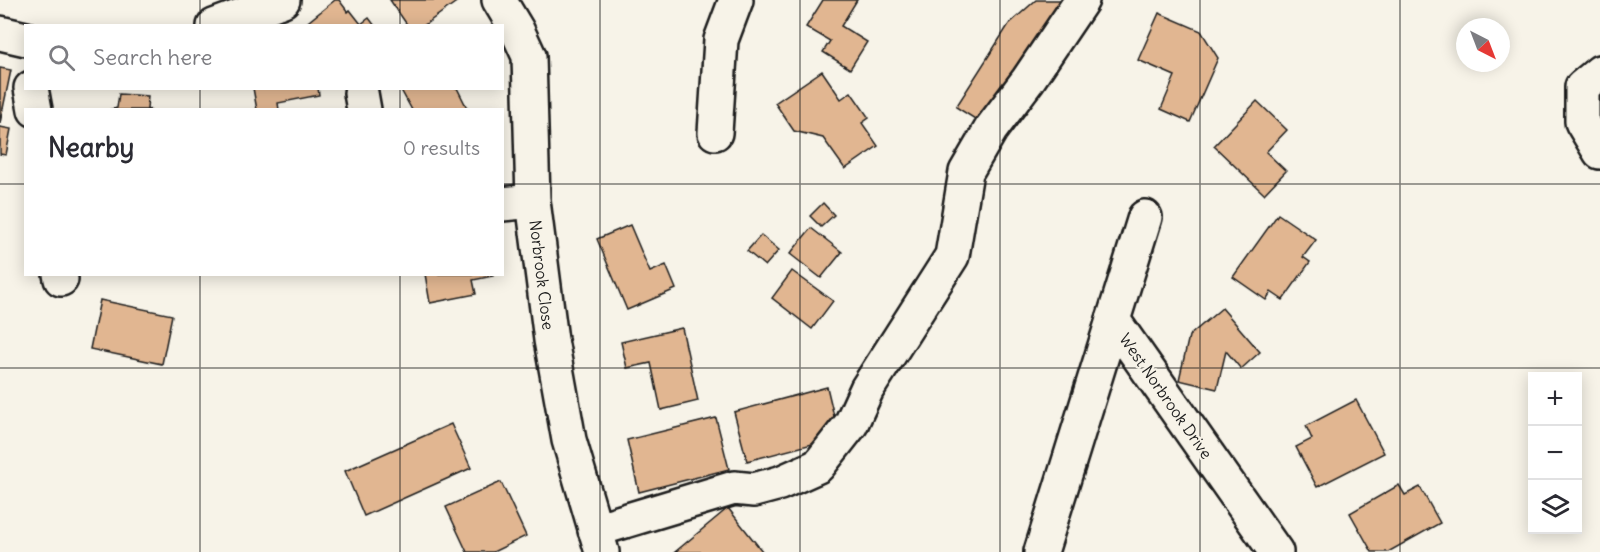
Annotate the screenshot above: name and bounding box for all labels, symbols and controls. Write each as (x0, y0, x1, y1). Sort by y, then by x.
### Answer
north arrow (1456, 18, 1510, 72)
search box (24, 24, 504, 90)
icon: search (45, 41, 78, 74)
text: Search here (93, 43, 212, 71)
text: Nearby (48, 131, 134, 164)
text: 0 results (403, 135, 480, 160)
street label: Norbrook Close (525, 219, 559, 331)
street label: West Norbrook Drive (1115, 329, 1217, 463)
map controls (1528, 372, 1582, 534)
button: + (1528, 372, 1582, 426)
button: − (1528, 426, 1582, 480)
button: layers (1528, 480, 1582, 534)

